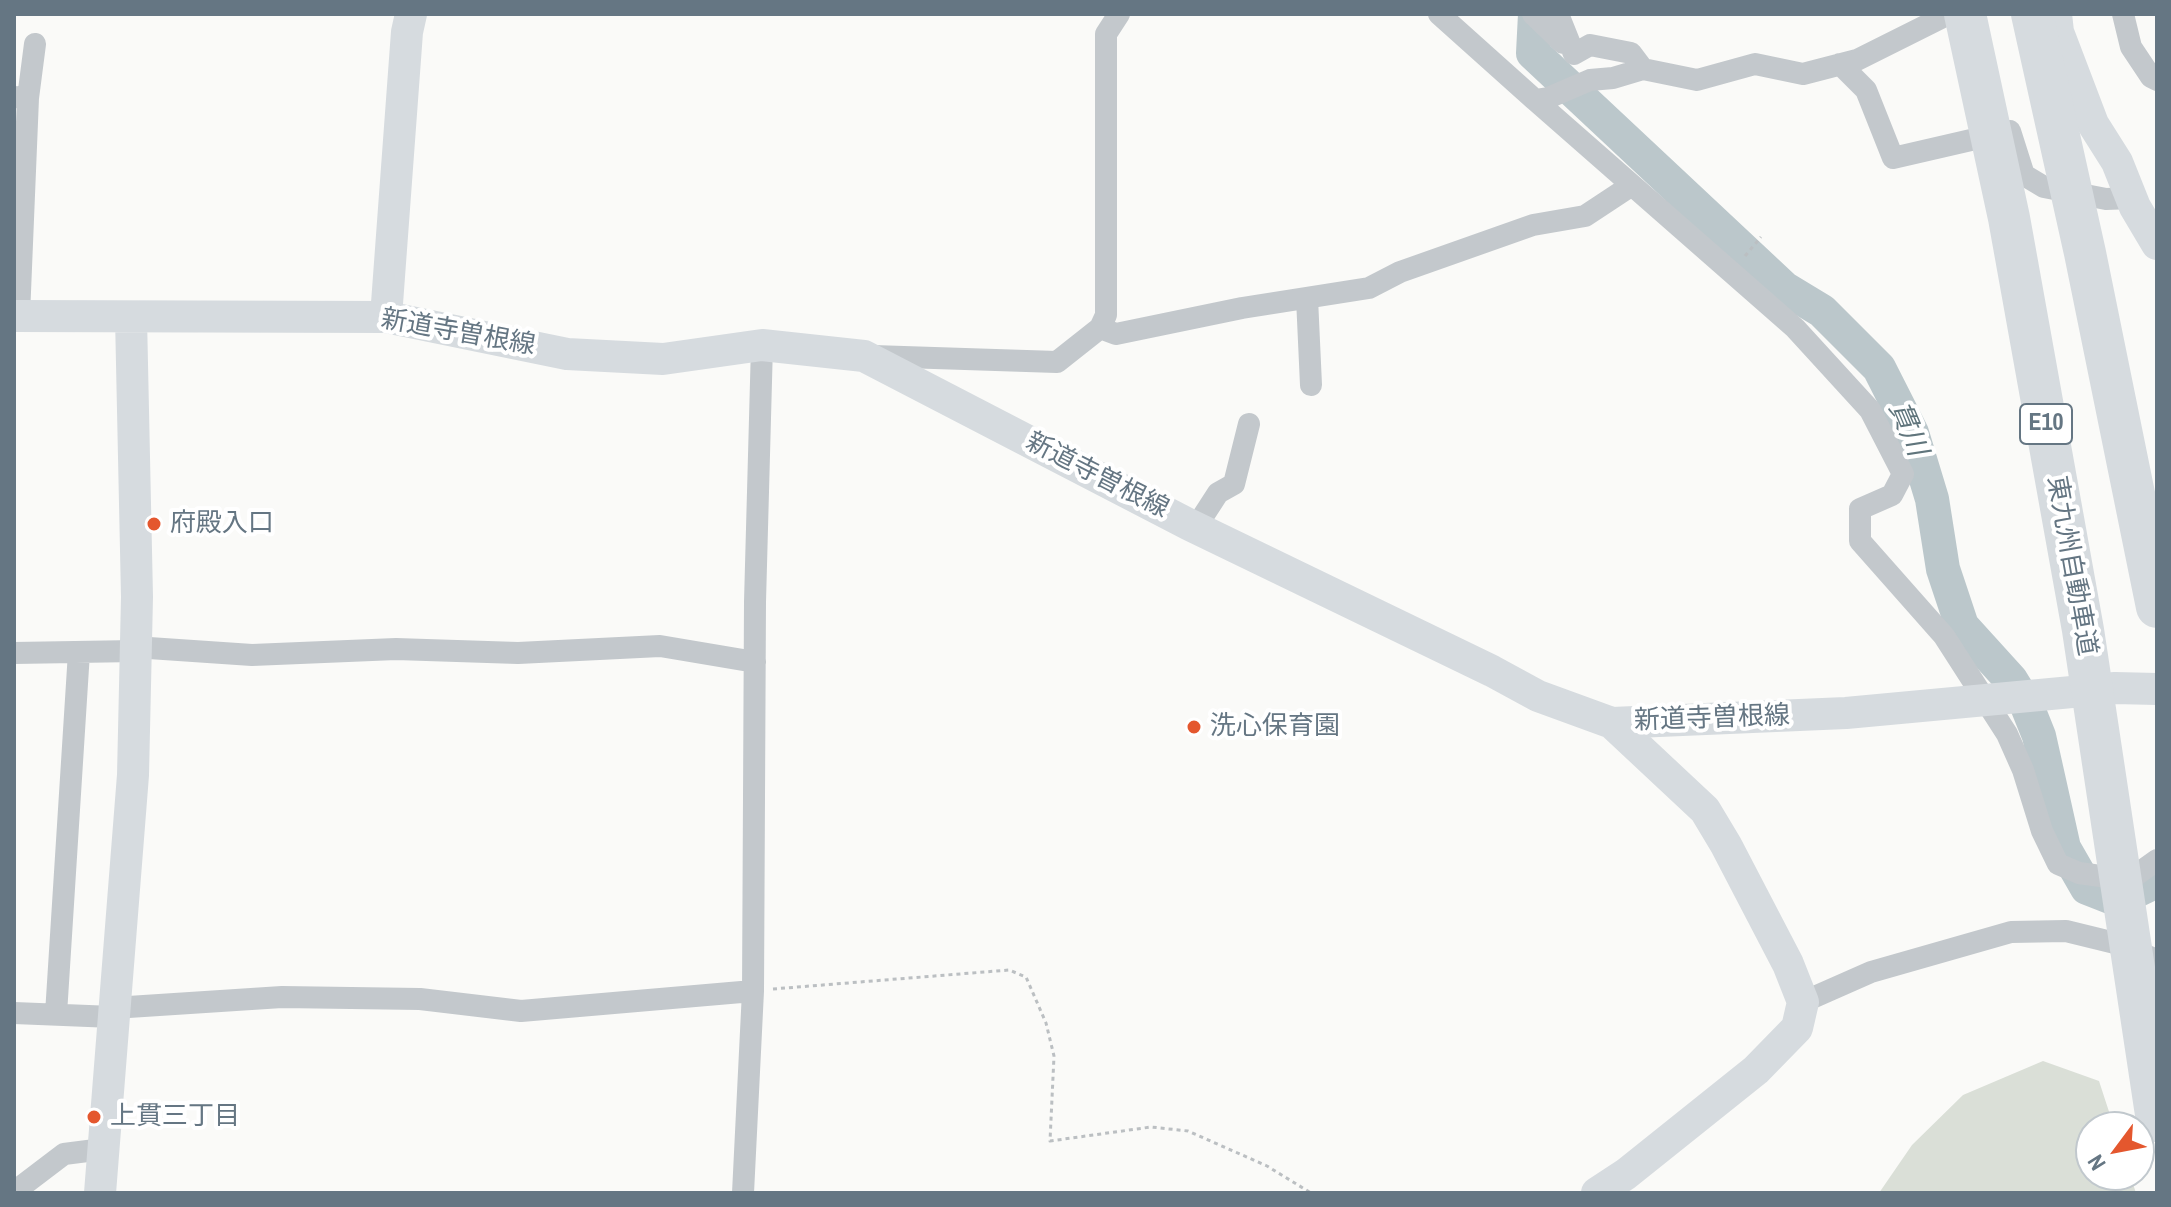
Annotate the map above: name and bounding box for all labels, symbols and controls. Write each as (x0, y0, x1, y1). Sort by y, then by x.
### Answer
street label: 新道寺曽根線 (378, 304, 538, 362)
water label: 貫川 (1881, 397, 1933, 461)
road number: E10 (2020, 404, 2072, 444)
street label: 新道寺曽根線 (1020, 427, 1174, 525)
street label: 東九州自動車道 (2040, 474, 2102, 658)
place label: 府殿入口 (170, 508, 274, 540)
marker: 府殿入口 (145, 515, 163, 533)
street label: 新道寺曽根線 (1634, 701, 1790, 737)
place label: 洗心保育園 (1210, 711, 1340, 743)
marker: 洗心保育園 (1185, 718, 1203, 736)
place label: 上貫三丁目 (110, 1101, 240, 1133)
marker: 上貫三丁目 (85, 1108, 103, 1126)
north arrow (2075, 1111, 2155, 1191)
text: N (2080, 1149, 2113, 1176)

